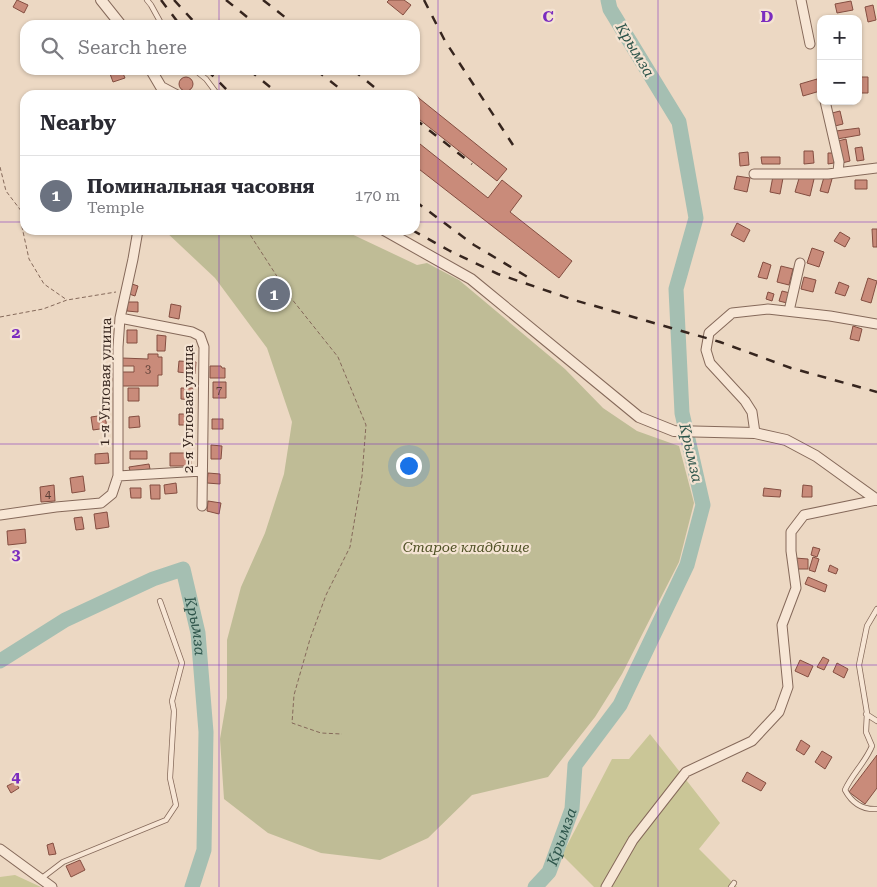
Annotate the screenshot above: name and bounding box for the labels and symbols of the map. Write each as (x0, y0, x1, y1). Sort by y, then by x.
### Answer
text: C (542, 7, 554, 26)
text: D (761, 7, 774, 26)
water label: Крымза (611, 19, 658, 80)
pin: 1 (258, 275, 290, 313)
street label: 1-я Угловая улица (96, 317, 114, 446)
text: 2 (12, 323, 21, 342)
street label: 2-я Угловая улица (180, 344, 196, 473)
house number: 3 (145, 363, 151, 376)
house number: 7 (216, 384, 222, 397)
water label: Крымза (675, 421, 707, 484)
your location (396, 453, 422, 479)
house number: 4 (45, 488, 52, 501)
park label: Старое кладбище (403, 539, 529, 555)
text: 3 (12, 545, 21, 564)
water label: Крымза (180, 594, 209, 656)
text: 4 (12, 767, 21, 786)
water label: Крымза (543, 805, 581, 869)

